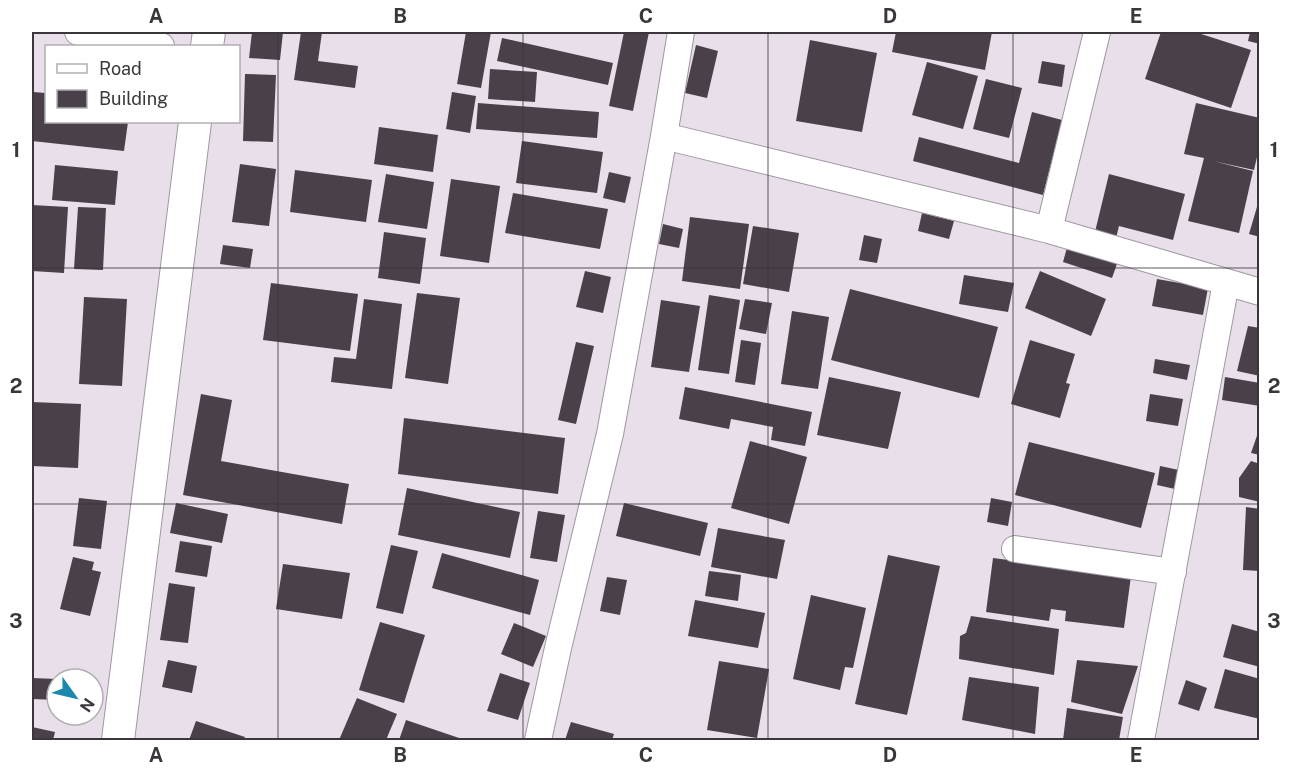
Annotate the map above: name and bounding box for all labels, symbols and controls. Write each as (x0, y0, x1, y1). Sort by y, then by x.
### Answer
text: A (149, 4, 163, 28)
text: B (393, 4, 407, 28)
text: C (639, 4, 653, 28)
text: D (883, 4, 897, 28)
text: E (1130, 4, 1142, 28)
legend (45, 45, 240, 123)
text: Road (99, 58, 142, 79)
text: Building (99, 88, 168, 109)
text: 1 (12, 138, 20, 162)
text: 1 (1270, 138, 1278, 162)
text: 2 (10, 374, 22, 398)
text: 2 (1268, 374, 1280, 398)
text: 3 (9, 609, 23, 633)
text: 3 (1267, 609, 1281, 633)
north arrow (45, 667, 105, 727)
text: N (76, 695, 98, 716)
text: A (149, 743, 163, 767)
text: B (393, 743, 407, 767)
text: C (639, 743, 653, 767)
text: D (883, 743, 897, 767)
text: E (1130, 743, 1142, 767)

